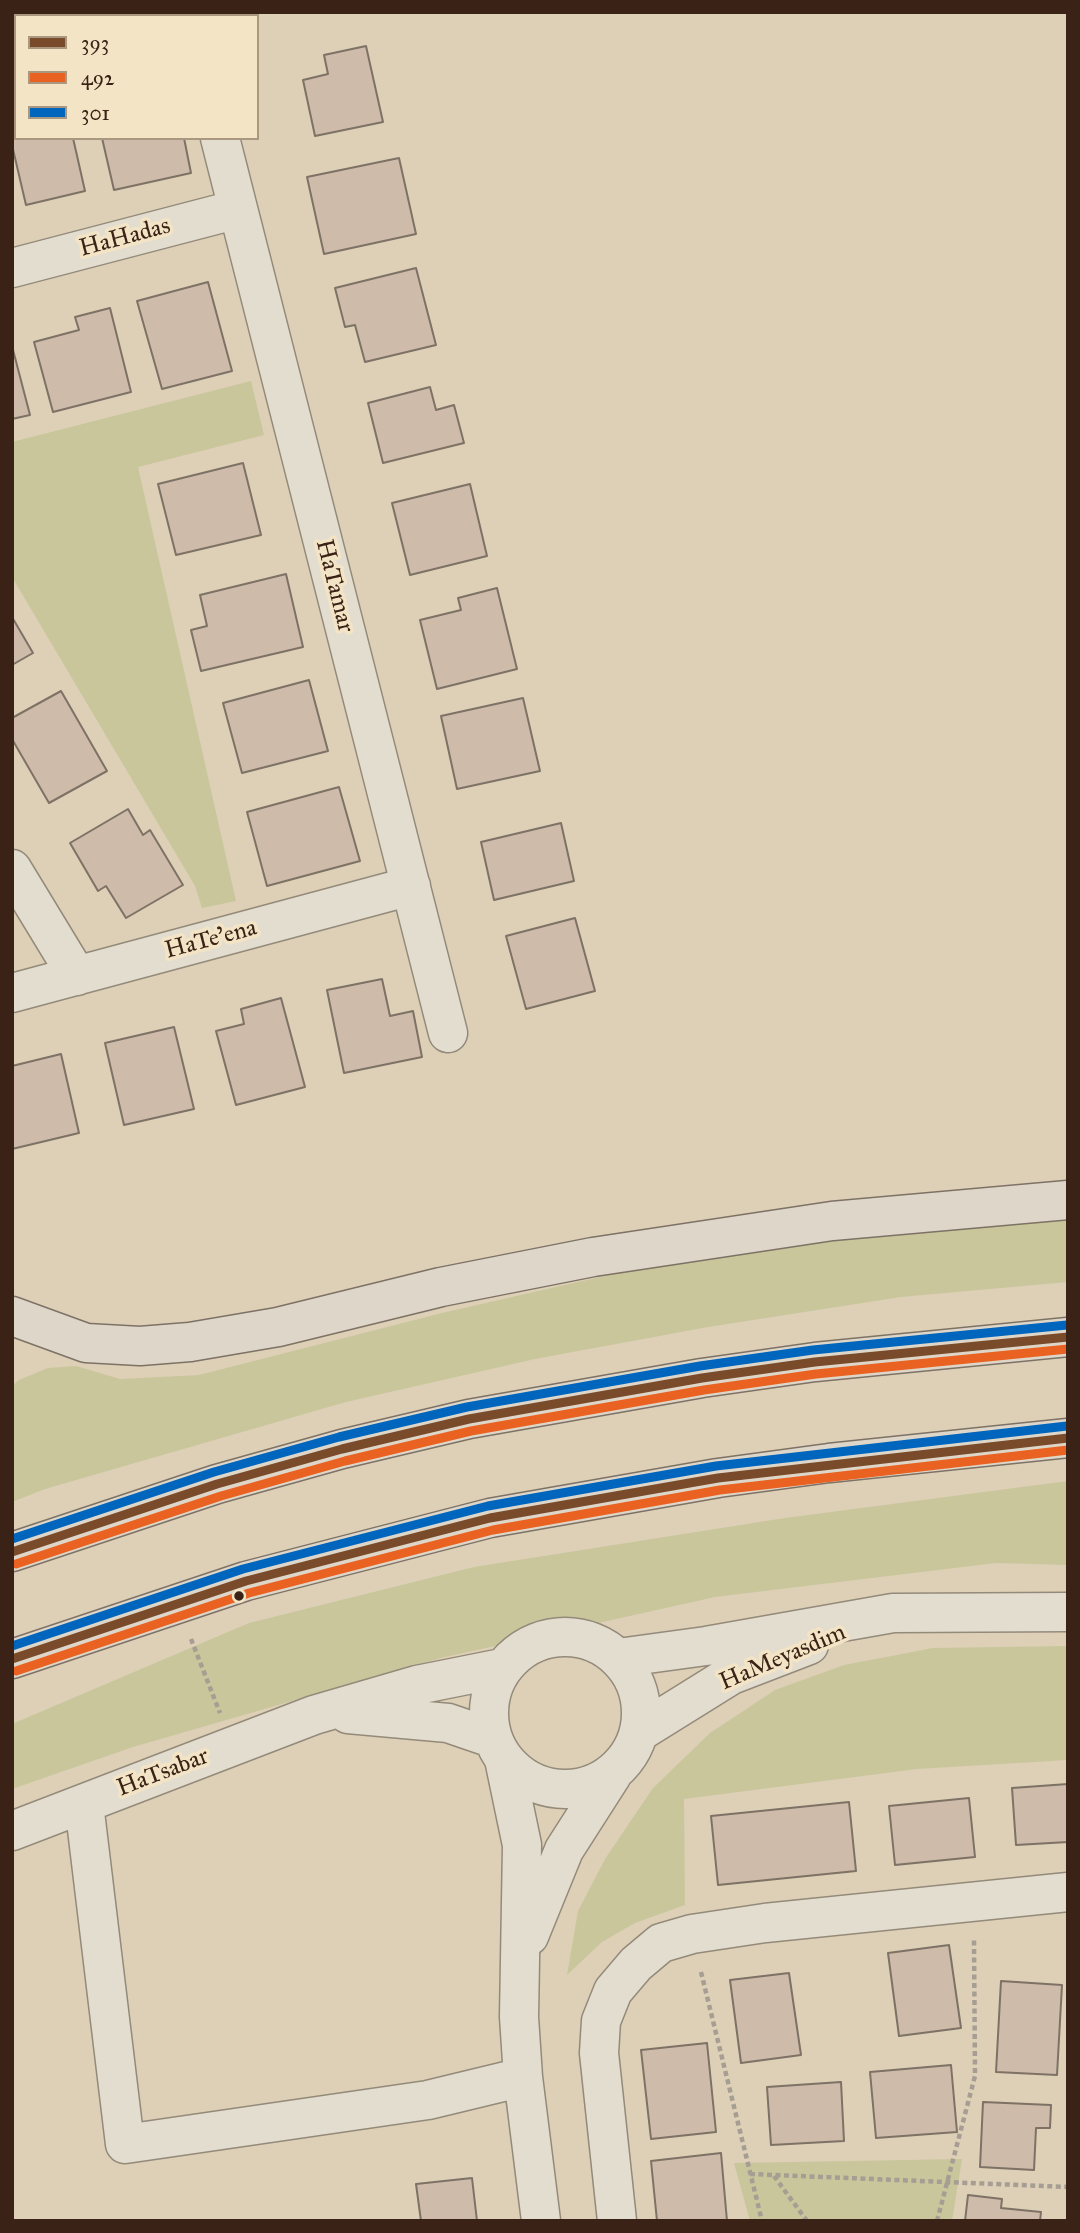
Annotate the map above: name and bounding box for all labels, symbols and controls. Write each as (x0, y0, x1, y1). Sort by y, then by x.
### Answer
legend (14, 14, 259, 140)
text: 393 (81, 30, 109, 56)
text: 492 (81, 65, 114, 91)
text: 301 (81, 100, 110, 126)
street label: HaHadas (76, 212, 174, 264)
street label: HaTamar (309, 537, 359, 635)
street label: HaTe'ena (162, 914, 260, 966)
unlabelled marker (232, 1589, 246, 1603)
street label: HaMeyasdim (716, 1619, 850, 1697)
street label: HaTsabar (113, 1742, 213, 1804)

